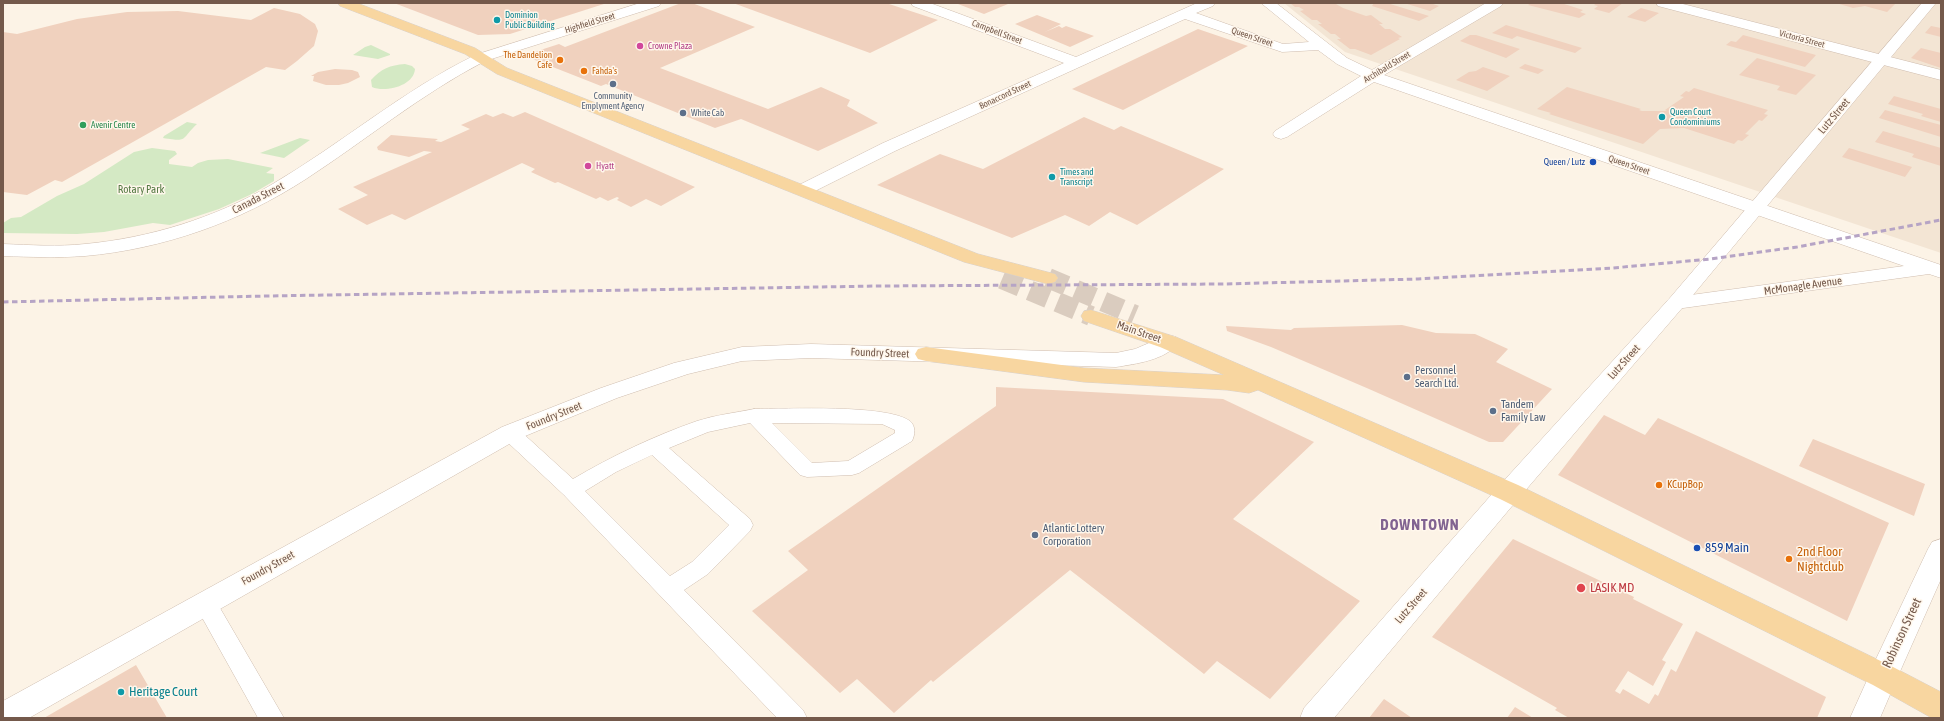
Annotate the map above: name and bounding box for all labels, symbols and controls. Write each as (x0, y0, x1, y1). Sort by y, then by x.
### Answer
place label: Dominion Public Building (505, 10, 555, 31)
street label: Highfield Street (564, 10, 616, 36)
marker: Dominion Public Building (492, 15, 502, 25)
street label: Campbell Street (970, 17, 1024, 47)
street label: Queen Street (1230, 25, 1274, 49)
street label: Victoria Street (1778, 28, 1826, 50)
marker: Crowne Plaza (635, 41, 645, 51)
place label: Crowne Plaza (648, 41, 692, 51)
street label: Archibald Street (1362, 49, 1412, 85)
place label: The Dandelion Cafe (504, 50, 552, 71)
marker: The Dandelion Cafe (555, 55, 565, 65)
marker: Fahda's (579, 66, 589, 76)
place label: Fahda's (592, 66, 617, 76)
street label: Bonaccord Street (977, 78, 1033, 112)
marker: Community Emplyment Agency (608, 79, 618, 89)
place label: Community Emplyment Agency (582, 91, 644, 112)
street label: Lutz Street (1815, 96, 1853, 136)
place label: Queen Court Condominiums (1670, 107, 1720, 128)
marker: White Cab (678, 108, 688, 118)
place label: White Cab (691, 108, 724, 118)
marker: Queen Court Condominiums (1657, 112, 1667, 122)
marker: Avenir Centre (78, 120, 88, 130)
place label: Avenir Centre (91, 120, 135, 130)
street label: Queen Street (1607, 153, 1651, 177)
place label: Queen / Lutz (1544, 157, 1585, 167)
marker: Queen / Lutz (1588, 157, 1598, 167)
marker: Hyatt (583, 161, 593, 171)
place label: Hyatt (596, 161, 614, 171)
place label: Times and Transcript (1060, 167, 1094, 188)
marker: Times and Transcript (1047, 172, 1057, 182)
street label: Canada Street (230, 179, 286, 217)
park label: Rotary Park (118, 183, 164, 197)
street label: McMonagle Avenue (1763, 274, 1843, 298)
street label: Main Street (1115, 318, 1163, 346)
street label: Lutz Street (1605, 342, 1643, 382)
street label: Foundry Street (850, 345, 910, 361)
place label: Personnel Search Ltd. (1415, 364, 1458, 390)
marker: Personnel Search Ltd. (1402, 372, 1412, 382)
place label: Tandem Family Law (1501, 398, 1546, 424)
street label: Foundry Street (524, 399, 584, 433)
marker: Tandem Family Law (1488, 406, 1498, 416)
place label: KCupBop (1667, 478, 1703, 492)
marker: KCupBop (1654, 480, 1664, 490)
district label: DOWNTOWN (1380, 516, 1460, 534)
place label: Atlantic Lottery Corporation (1043, 522, 1105, 548)
marker: Atlantic Lottery Corporation (1030, 530, 1040, 540)
place label: 859 Main (1705, 540, 1749, 556)
marker: 859 Main (1692, 543, 1702, 553)
place label: 2nd Floor Nightclub (1797, 544, 1844, 575)
street label: Foundry Street (239, 548, 297, 588)
marker: 2nd Floor Nightclub (1784, 554, 1794, 564)
place label: LASIK MD (1590, 580, 1634, 596)
marker: LASIK MD (1575, 582, 1587, 594)
street label: Lutz Street (1392, 586, 1430, 626)
street label: Robinson Street (1879, 596, 1925, 670)
place label: Heritage Court (129, 684, 198, 700)
marker: Heritage Court (116, 687, 126, 697)

